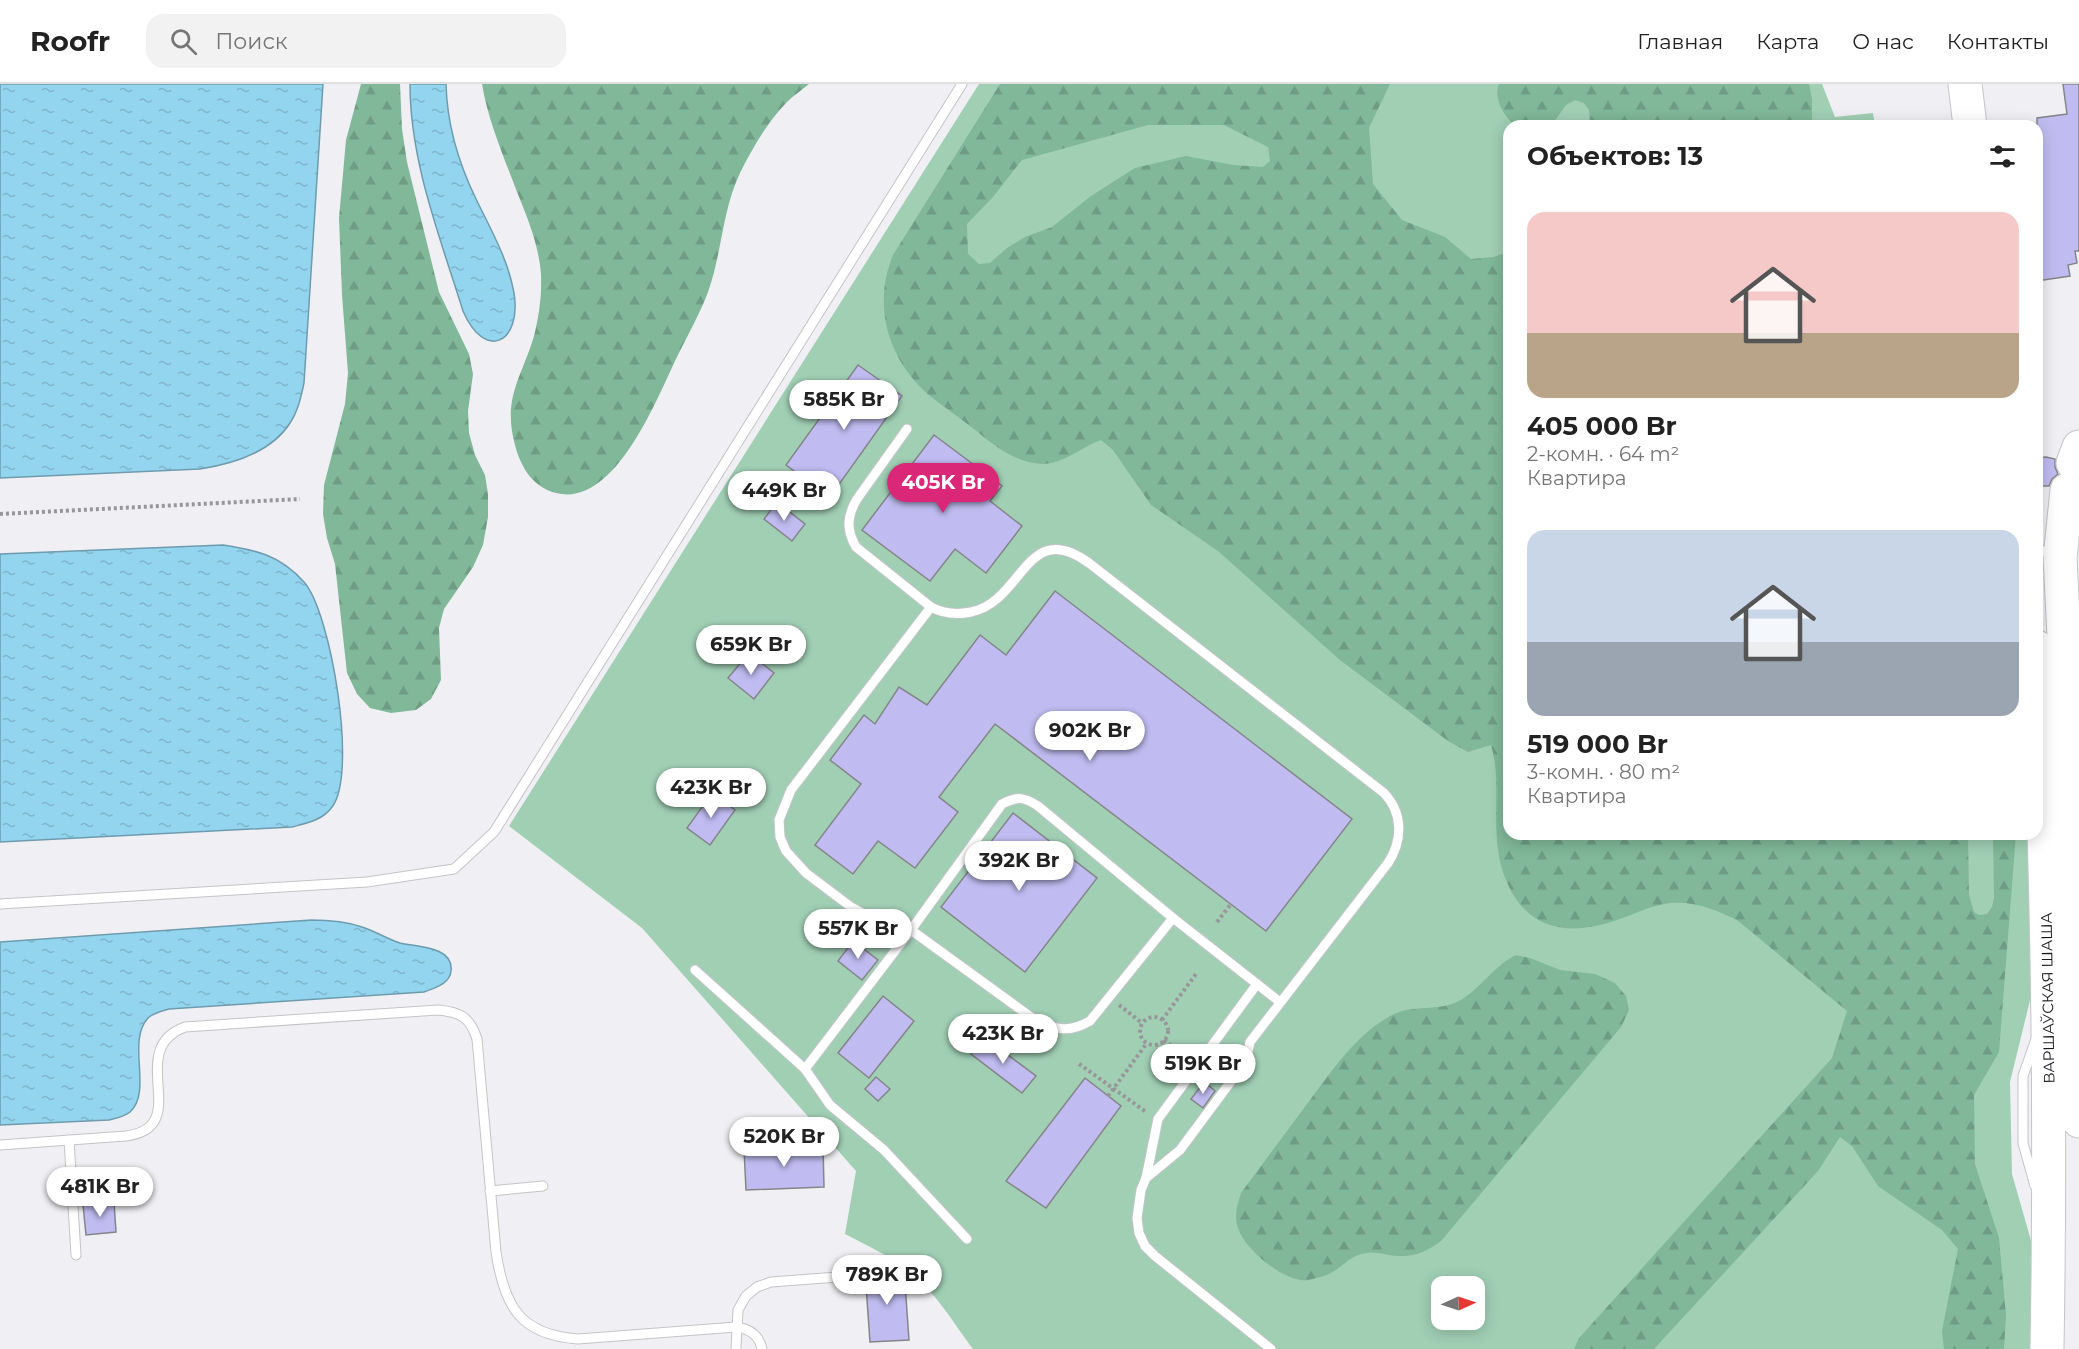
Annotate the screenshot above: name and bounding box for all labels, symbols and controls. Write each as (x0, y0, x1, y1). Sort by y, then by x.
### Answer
search box (146, 14, 566, 68)
text: Roofr (30, 24, 110, 58)
icon: search (167, 25, 200, 58)
text: Поиск (215, 28, 288, 55)
text: Главная (1637, 29, 1723, 54)
text: Карта (1756, 29, 1819, 54)
text: О нас (1852, 29, 1914, 54)
text: Контакты (1947, 29, 2049, 54)
text: Объектов: 13 (1527, 140, 1703, 172)
icon: filters (1986, 140, 2019, 173)
icon: home (1719, 251, 1827, 359)
pin: 585K Br (789, 380, 899, 431)
text: 585K Br (803, 387, 885, 411)
text: 405 000 Br (1527, 410, 1677, 442)
text: 2-комн. · 64 m² (1527, 442, 1679, 466)
pin: 405K Br (888, 463, 998, 514)
text: Квартира (1527, 466, 1627, 490)
text: 405K Br (901, 470, 985, 494)
pin: 449K Br (729, 471, 839, 522)
text: 449K Br (742, 478, 826, 502)
icon: home (1719, 569, 1827, 677)
pin: 659K Br (696, 625, 806, 676)
text: 659K Br (710, 632, 792, 656)
pin: 902K Br (1035, 711, 1145, 762)
text: 902K Br (1049, 718, 1131, 742)
text: 519 000 Br (1527, 728, 1668, 760)
text: 3-комн. · 80 m² (1527, 760, 1680, 784)
pin: 423K Br (656, 768, 766, 819)
text: 423K Br (670, 775, 752, 799)
text: Квартира (1527, 784, 1627, 808)
pin: 392K Br (964, 841, 1074, 892)
text: 392K Br (979, 848, 1059, 872)
pin: 557K Br (803, 909, 913, 960)
street label: ВАРШАЎСКАЯ ШАША (2037, 912, 2058, 1084)
text: 557K Br (818, 916, 898, 940)
pin: 423K Br (948, 1014, 1058, 1065)
text: 423K Br (962, 1021, 1044, 1045)
pin: 519K Br (1148, 1044, 1258, 1095)
text: 519K Br (1165, 1051, 1241, 1075)
pin: 520K Br (729, 1117, 839, 1168)
text: 520K Br (743, 1124, 825, 1148)
pin: 481K Br (45, 1167, 155, 1218)
text: 481K Br (60, 1174, 140, 1198)
pin: 789K Br (832, 1255, 942, 1306)
text: 789K Br (846, 1262, 928, 1286)
north arrow (1431, 1276, 1485, 1330)
map controls (1431, 1276, 1485, 1330)

